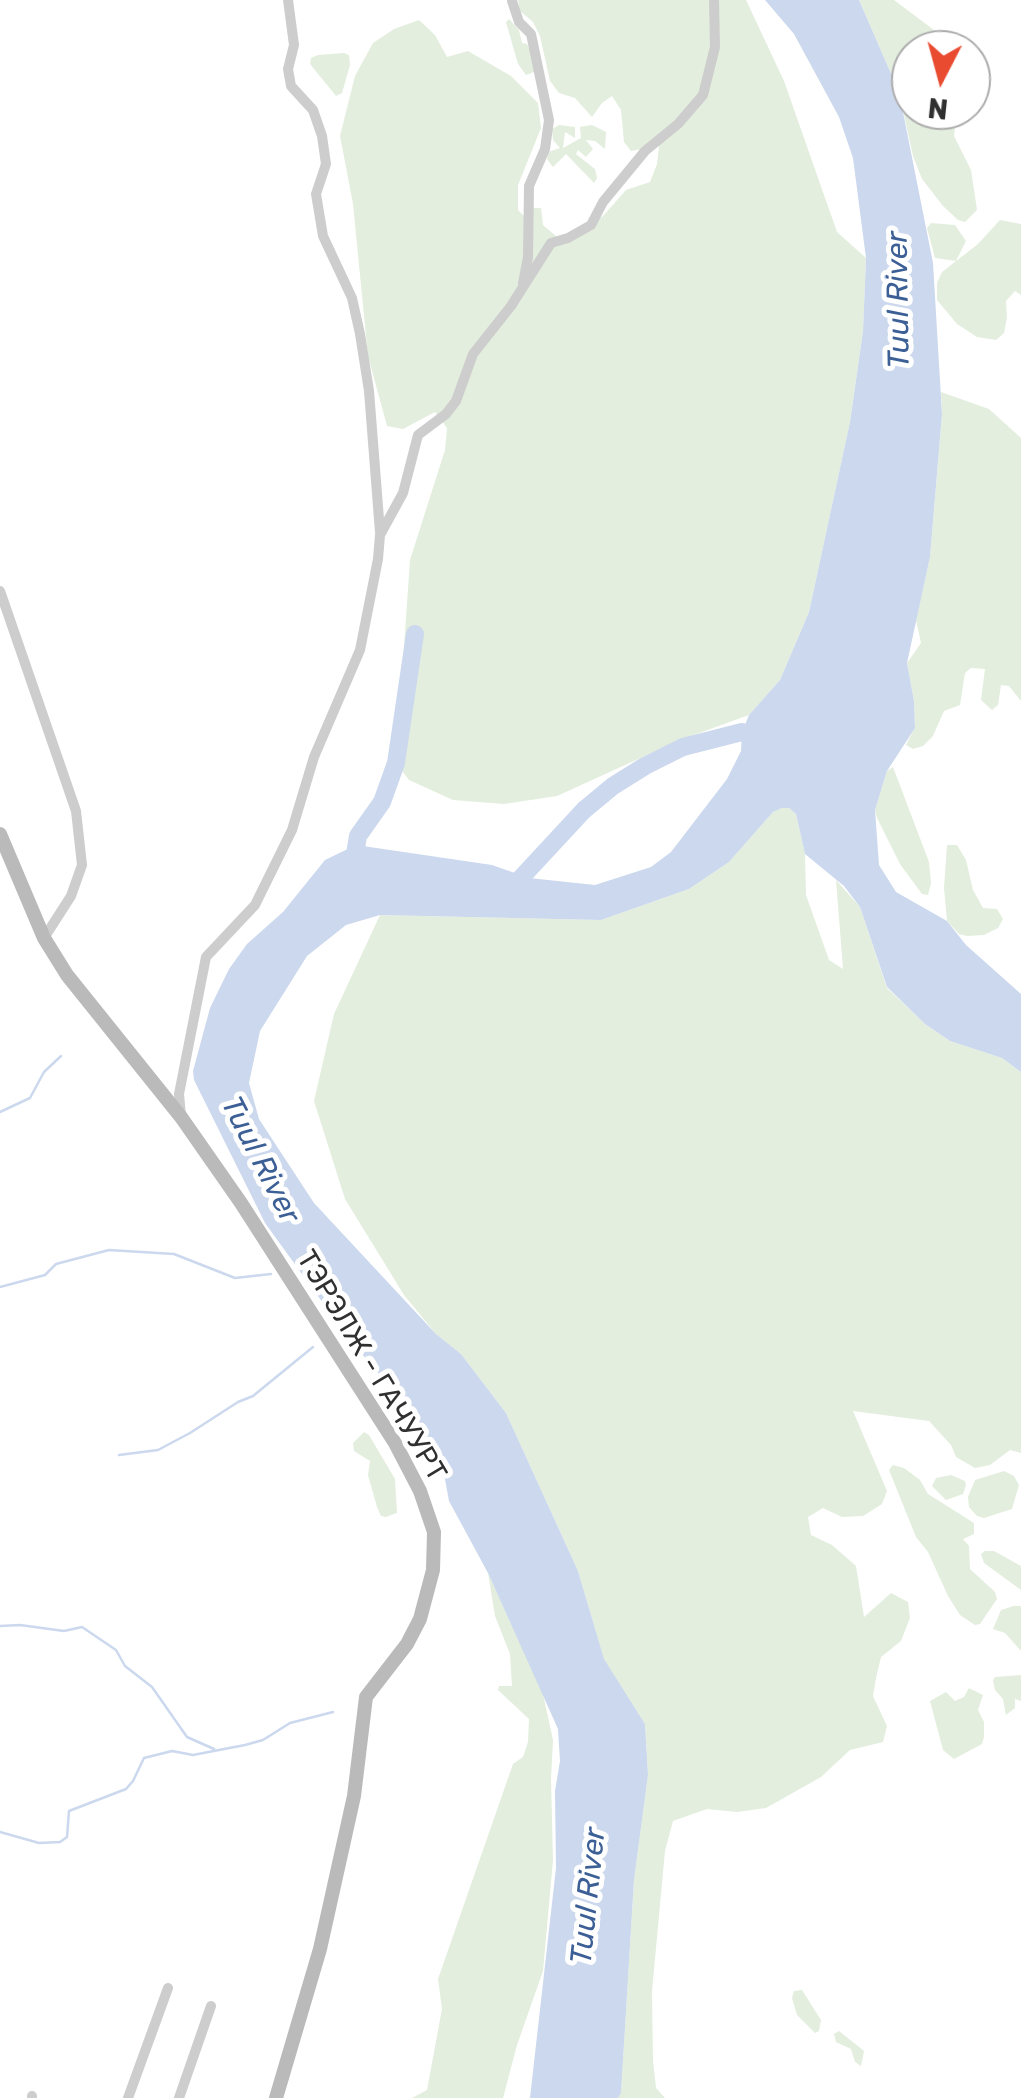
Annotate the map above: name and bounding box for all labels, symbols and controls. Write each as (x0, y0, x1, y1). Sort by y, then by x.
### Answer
north arrow (891, 30, 991, 130)
text: N (926, 91, 950, 126)
water label: Tuul River (880, 231, 918, 369)
water label: Tuul River (213, 1091, 307, 1229)
street label: ТЭРЭЛЖ - ГАЧУУРТ (289, 1244, 453, 1488)
water label: Tuul River (564, 1826, 614, 1966)

